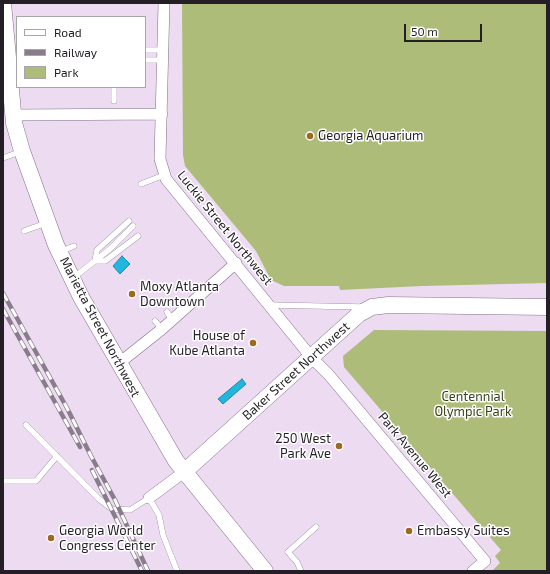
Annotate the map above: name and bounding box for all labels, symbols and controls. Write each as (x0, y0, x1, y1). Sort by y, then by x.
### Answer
legend (16, 16, 146, 88)
scale bar (406, 16, 484, 42)
text: 50 m (411, 24, 438, 38)
text: Road (54, 25, 82, 39)
text: Railway (54, 45, 97, 59)
text: Park (54, 65, 79, 79)
place label: Georgia Aquarium (318, 128, 423, 144)
marker: Georgia Aquarium (305, 131, 315, 141)
street label: Luckie Street Northwest (174, 168, 276, 288)
street label: Marietta Street Northwest (56, 254, 144, 400)
place label: Moxy Atlanta Downtown (140, 279, 219, 310)
marker: Moxy Atlanta Downtown (127, 289, 137, 299)
street label: Baker Street Northwest (239, 319, 353, 423)
place label: House of Kube Atlanta (169, 328, 245, 359)
marker: House of Kube Atlanta (248, 338, 258, 348)
park label: Centennial Olympic Park (434, 389, 512, 420)
street label: Park Avenue West (375, 409, 455, 501)
place label: 250 West Park Ave (275, 431, 331, 462)
marker: 250 West Park Ave (334, 441, 344, 451)
place label: Georgia World Congress Center (59, 523, 156, 554)
place label: Embassy Suites (417, 523, 510, 539)
marker: Embassy Suites (404, 526, 414, 536)
marker: Georgia World Congress Center (46, 533, 56, 543)

